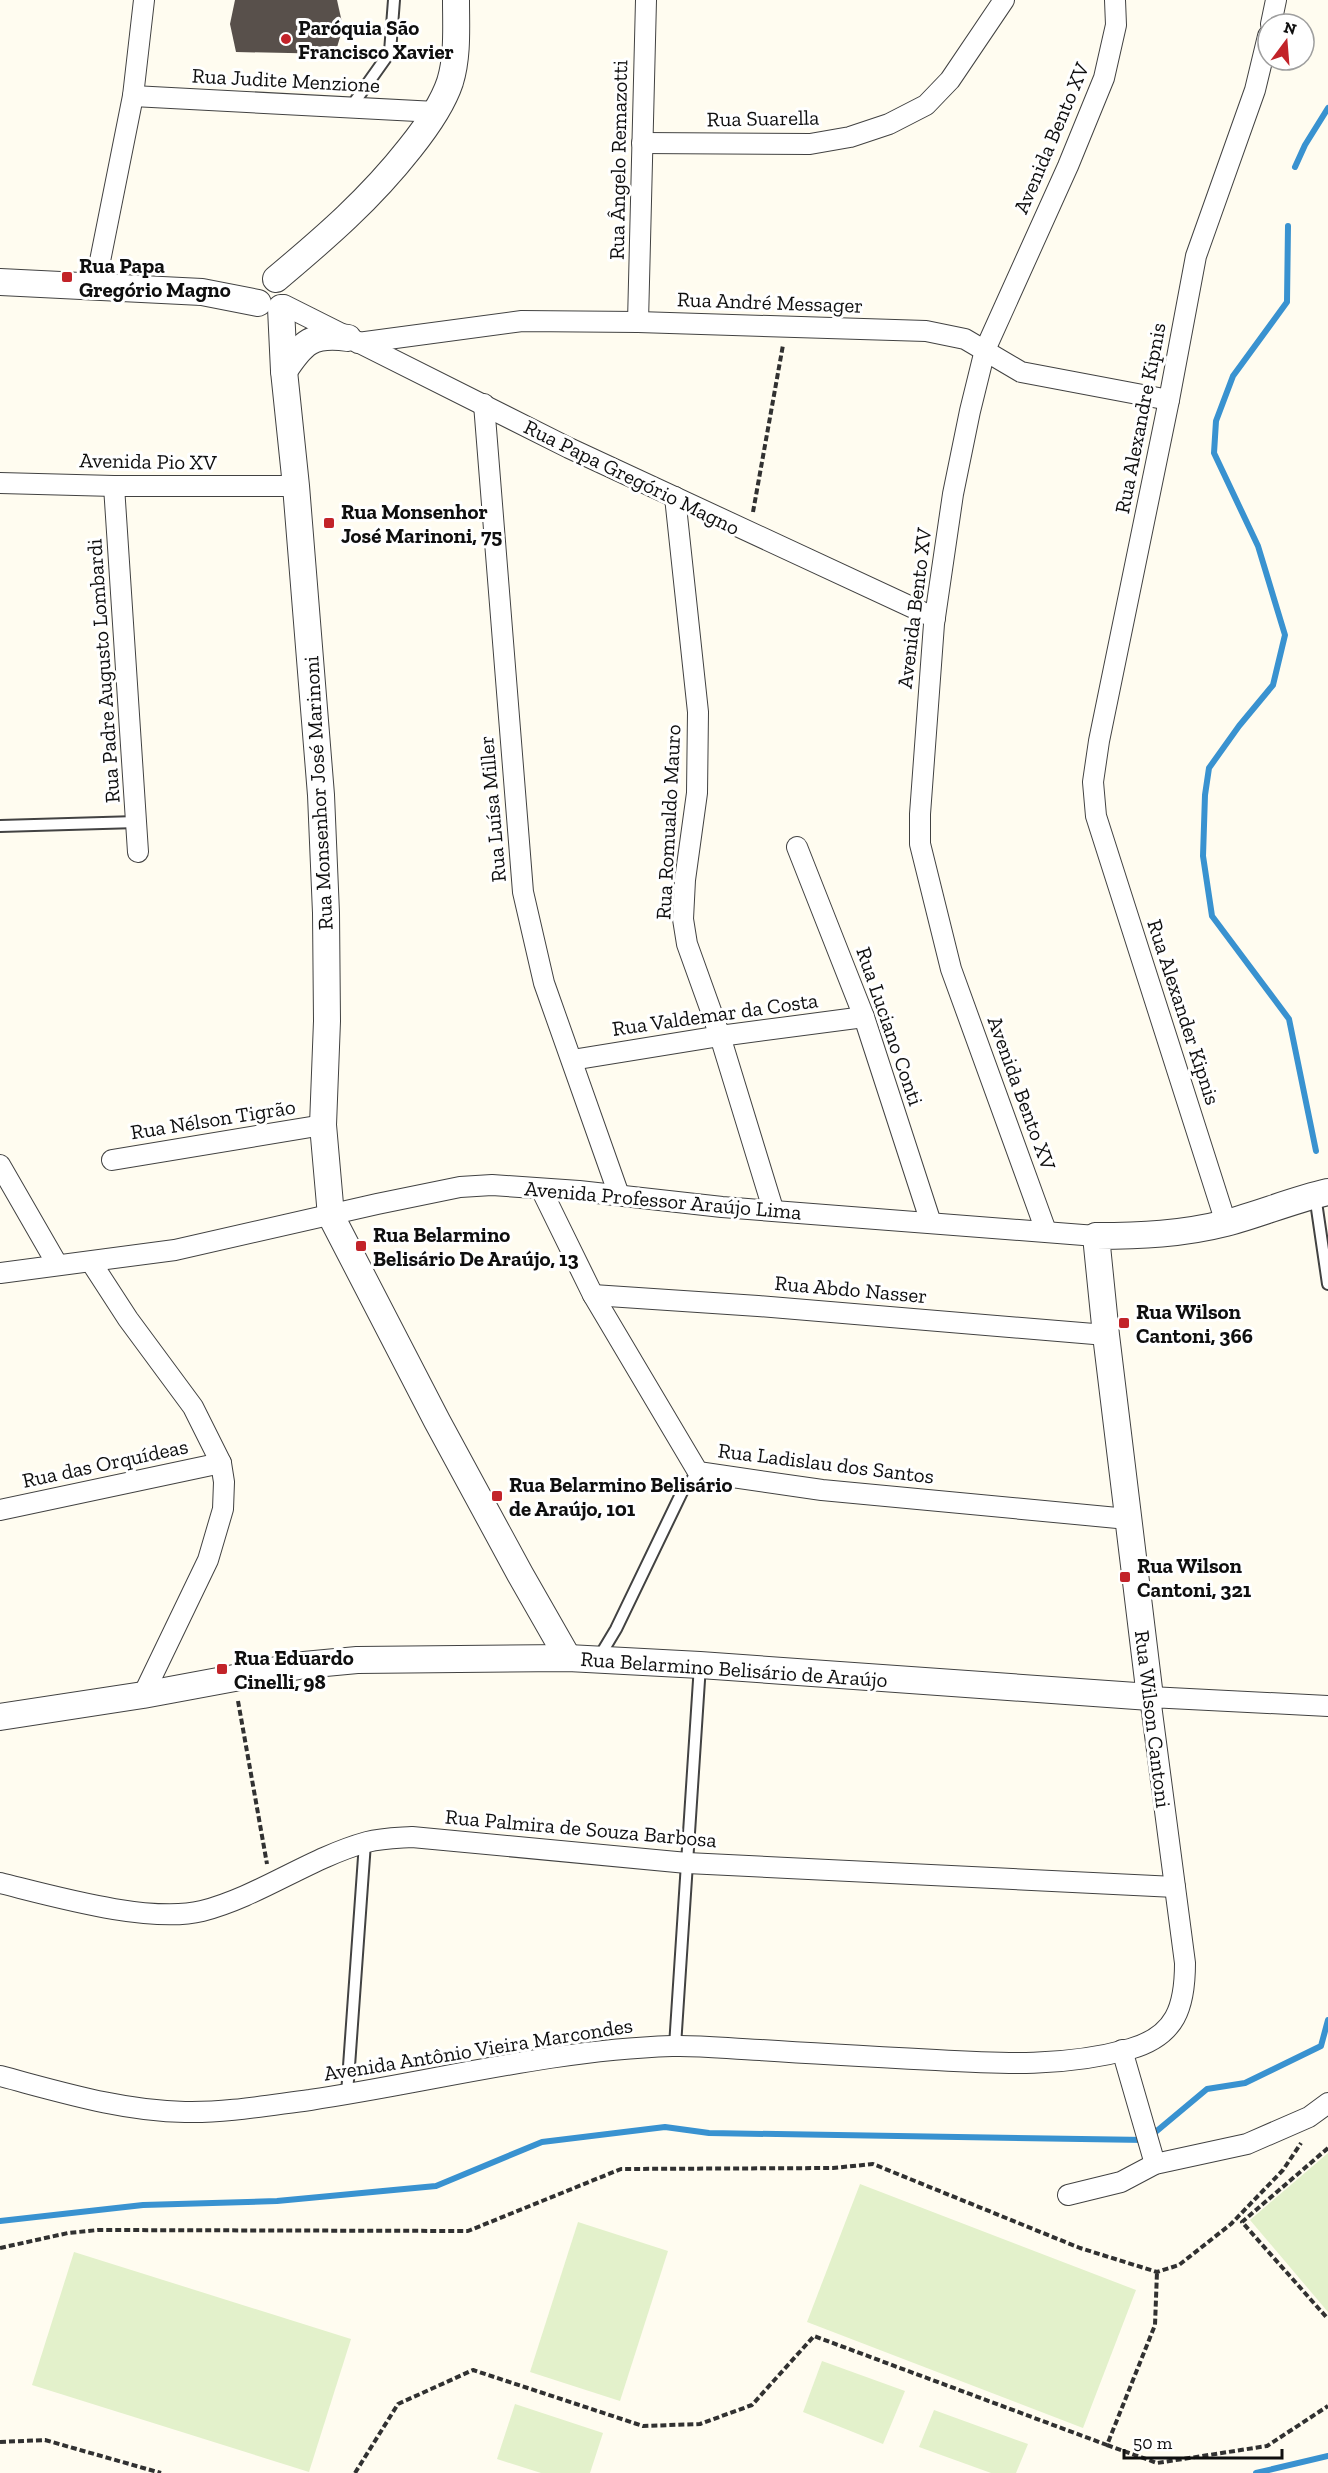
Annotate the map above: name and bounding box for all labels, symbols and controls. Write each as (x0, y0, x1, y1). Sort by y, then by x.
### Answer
north arrow (1256, 12, 1316, 72)
place label: Paróquia São Francisco Xavier (298, 15, 454, 64)
text: N (1282, 17, 1298, 39)
marker: Paróquia São Francisco Xavier (279, 32, 293, 46)
street label: Avenida Bento XV (1008, 58, 1094, 217)
street label: Rua Ângelo Remazotti (604, 60, 632, 260)
street label: Rua Judite Menzione (191, 63, 381, 97)
street label: Rua Suarella (706, 105, 820, 131)
place label: Rua Papa Gregório Magno (79, 253, 231, 302)
marker: Rua Papa Gregório Magno (60, 270, 74, 284)
street label: Rua André Messager (676, 286, 864, 318)
street label: Rua Alexandre Kipnis (1109, 320, 1171, 516)
street label: Rua Papa Gregório Magno (520, 414, 744, 540)
street label: Avenida Pio XV (79, 447, 217, 475)
place label: Rua Monsenhor José Marinoni, 75 (341, 499, 502, 548)
marker: Rua Monsenhor José Marinoni, 75 (322, 516, 336, 530)
street label: Avenida Bento XV (892, 526, 936, 690)
street label: Rua Padre Augusto Lombardi (81, 538, 125, 804)
street label: Rua Monsenhor José Marinoni (298, 655, 338, 931)
street label: Rua Romualdo Mauro (650, 724, 686, 920)
street label: Rua Luísa Miller (473, 735, 511, 883)
street label: Rua Alexander Kipnis (1142, 916, 1226, 1108)
street label: Rua Luciano Conti (851, 943, 929, 1109)
street label: Rua Valdemar da Costa (610, 987, 820, 1041)
street label: Avenida Bento XV (983, 1013, 1062, 1174)
street label: Rua Nélson Tigrão (129, 1094, 297, 1144)
street label: Avenida Professor Araújo Lima (523, 1175, 802, 1226)
place label: Rua Belarmino Belisário De Araújo, 13 (373, 1222, 579, 1271)
marker: Rua Belarmino Belisário De Araújo, 13 (354, 1239, 368, 1253)
street label: Rua Abdo Nasser (774, 1270, 928, 1308)
place label: Rua Wilson Cantoni, 366 (1136, 1299, 1253, 1348)
marker: Rua Wilson Cantoni, 366 (1117, 1316, 1131, 1330)
street label: Rua das Orquídeas (20, 1433, 190, 1493)
street label: Rua Ladislau dos Santos (717, 1437, 935, 1489)
place label: Rua Belarmino Belisário de Araújo, 101 (509, 1472, 733, 1521)
marker: Rua Belarmino Belisário de Araújo, 101 (490, 1489, 504, 1503)
place label: Rua Wilson Cantoni, 321 (1137, 1553, 1252, 1602)
marker: Rua Wilson Cantoni, 321 (1118, 1570, 1132, 1584)
street label: Rua Wilson Cantoni (1130, 1629, 1176, 1809)
place label: Rua Eduardo Cinelli, 98 (234, 1645, 354, 1694)
street label: Rua Belarmino Belisário de Araújo (579, 1646, 888, 1693)
marker: Rua Eduardo Cinelli, 98 (215, 1662, 229, 1676)
street label: Rua Palmira de Souza Barbosa (444, 1804, 718, 1852)
street label: Avenida Antônio Vieira Marcondes (322, 2012, 634, 2086)
scale bar (1124, 2422, 1282, 2460)
text: 50 m (1133, 2432, 1173, 2454)

